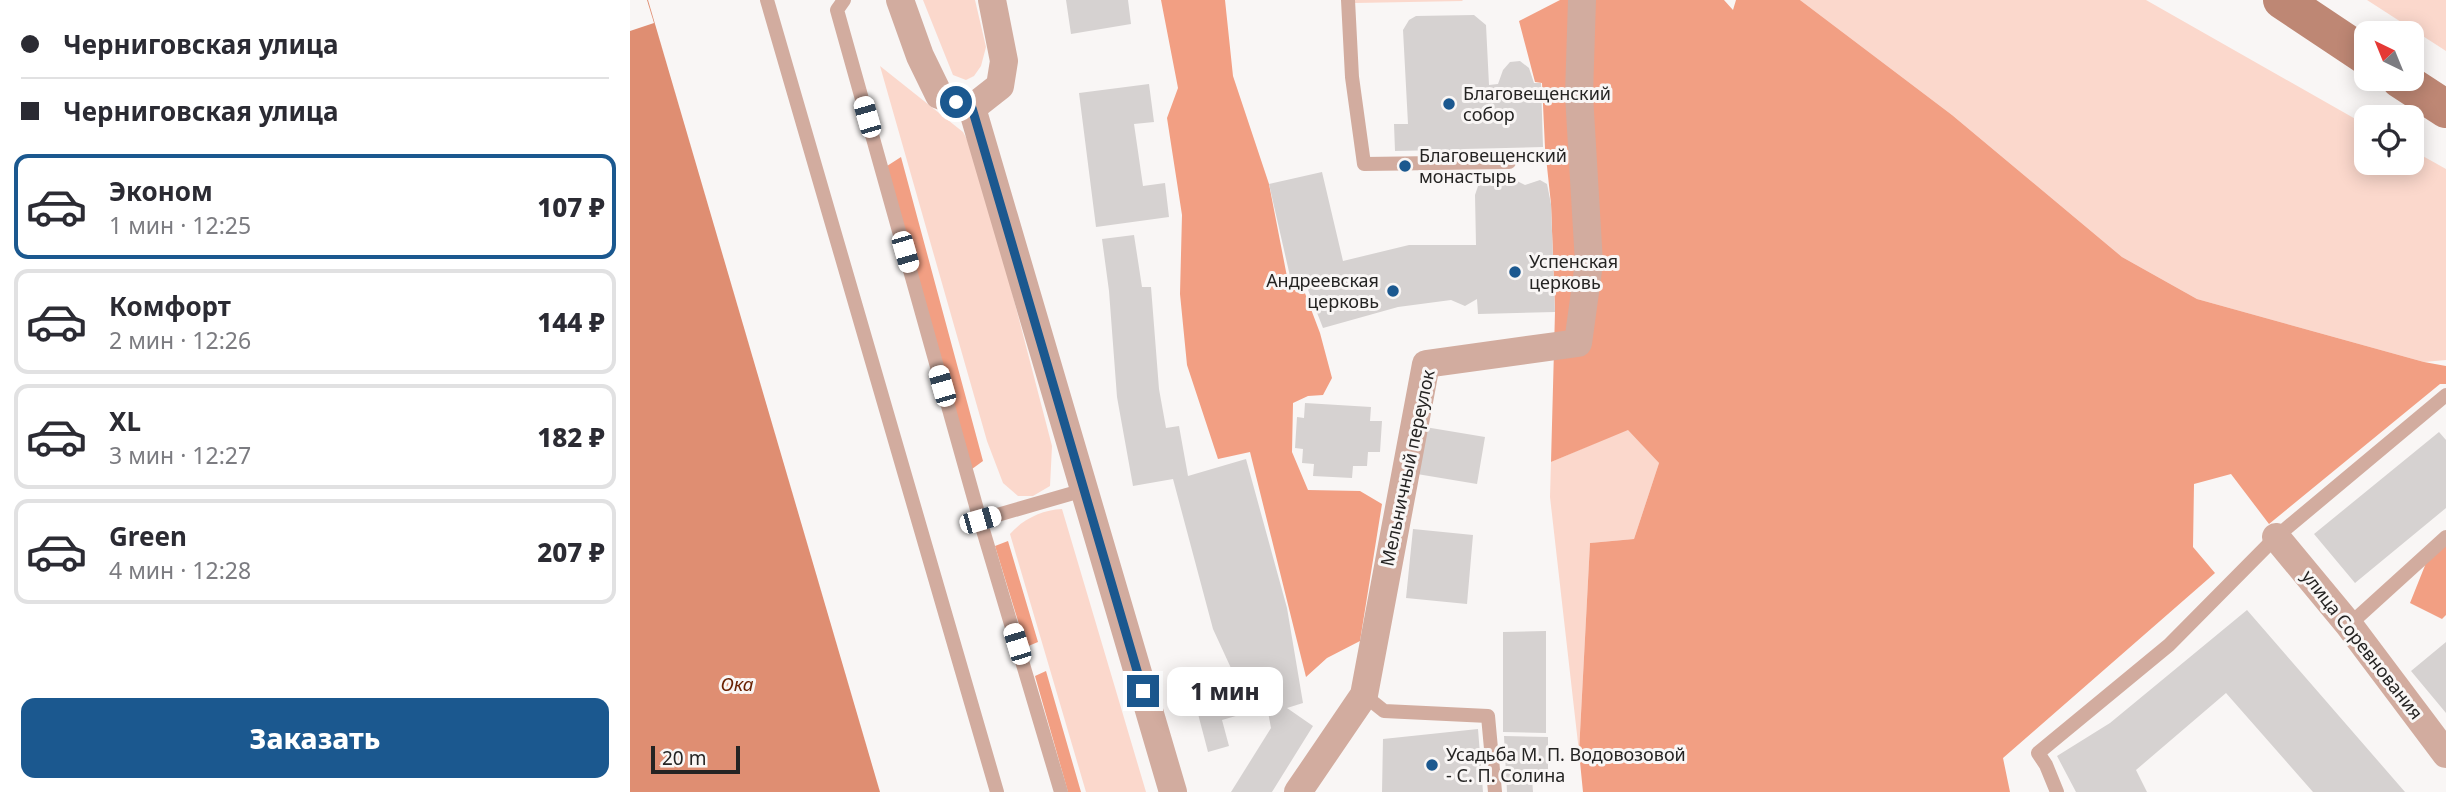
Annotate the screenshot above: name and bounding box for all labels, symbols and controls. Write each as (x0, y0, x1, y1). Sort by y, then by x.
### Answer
north arrow (2354, 21, 2424, 91)
map controls (2354, 21, 2424, 175)
text: Черниговская улица (63, 26, 338, 62)
place label: Благовещенский собор (1463, 81, 1611, 126)
route start (940, 86, 972, 118)
text: Черниговская улица (63, 93, 338, 129)
car (852, 94, 883, 140)
marker: Благовещенский собор (1441, 96, 1457, 112)
button: locate (2354, 105, 2424, 175)
place label: Благовещенский монастырь (1419, 143, 1567, 188)
marker: Благовещенский монастырь (1397, 158, 1413, 174)
text: Эконом (109, 173, 213, 209)
icon: car (25, 175, 88, 238)
text: 107 ₽ (537, 189, 605, 225)
text: 1 мин · 12:25 (109, 209, 251, 241)
car (890, 229, 921, 275)
place label: Успенская церковь (1529, 249, 1618, 294)
marker: Успенская церковь (1507, 264, 1523, 280)
place label: Андреевская церковь (1266, 268, 1379, 313)
marker: Андреевская церковь (1385, 283, 1401, 299)
text: Комфорт (109, 288, 231, 324)
icon: car (25, 290, 88, 353)
text: 144 ₽ (537, 304, 605, 340)
text: 2 мин · 12:26 (109, 324, 251, 356)
car (927, 363, 958, 409)
street label: Мельничный переулок (1374, 367, 1440, 568)
text: XL (109, 403, 141, 439)
icon: car (25, 405, 88, 468)
text: 182 ₽ (537, 419, 605, 455)
text: 3 мин · 12:27 (109, 439, 251, 471)
car (957, 504, 1004, 536)
text: Green (109, 518, 187, 554)
icon: car (25, 520, 88, 583)
text: 207 ₽ (537, 534, 605, 570)
text: 4 мин · 12:28 (109, 554, 251, 586)
street label: улица Соревнования (2297, 565, 2429, 724)
car (1001, 621, 1034, 667)
callout: 1 мин (1168, 666, 1283, 716)
water label: Ока (720, 671, 754, 697)
route end (1127, 675, 1159, 707)
text: 1 мин (1190, 675, 1260, 707)
button: Заказать (21, 698, 609, 778)
place label: Усадьба М. П. Водовозовой - С. П. Солина (1446, 742, 1686, 787)
scale bar (651, 743, 740, 775)
text: 20 m (662, 745, 706, 771)
marker: Усадьба М. П. Водовозовой - С. П. Солина (1424, 757, 1440, 773)

